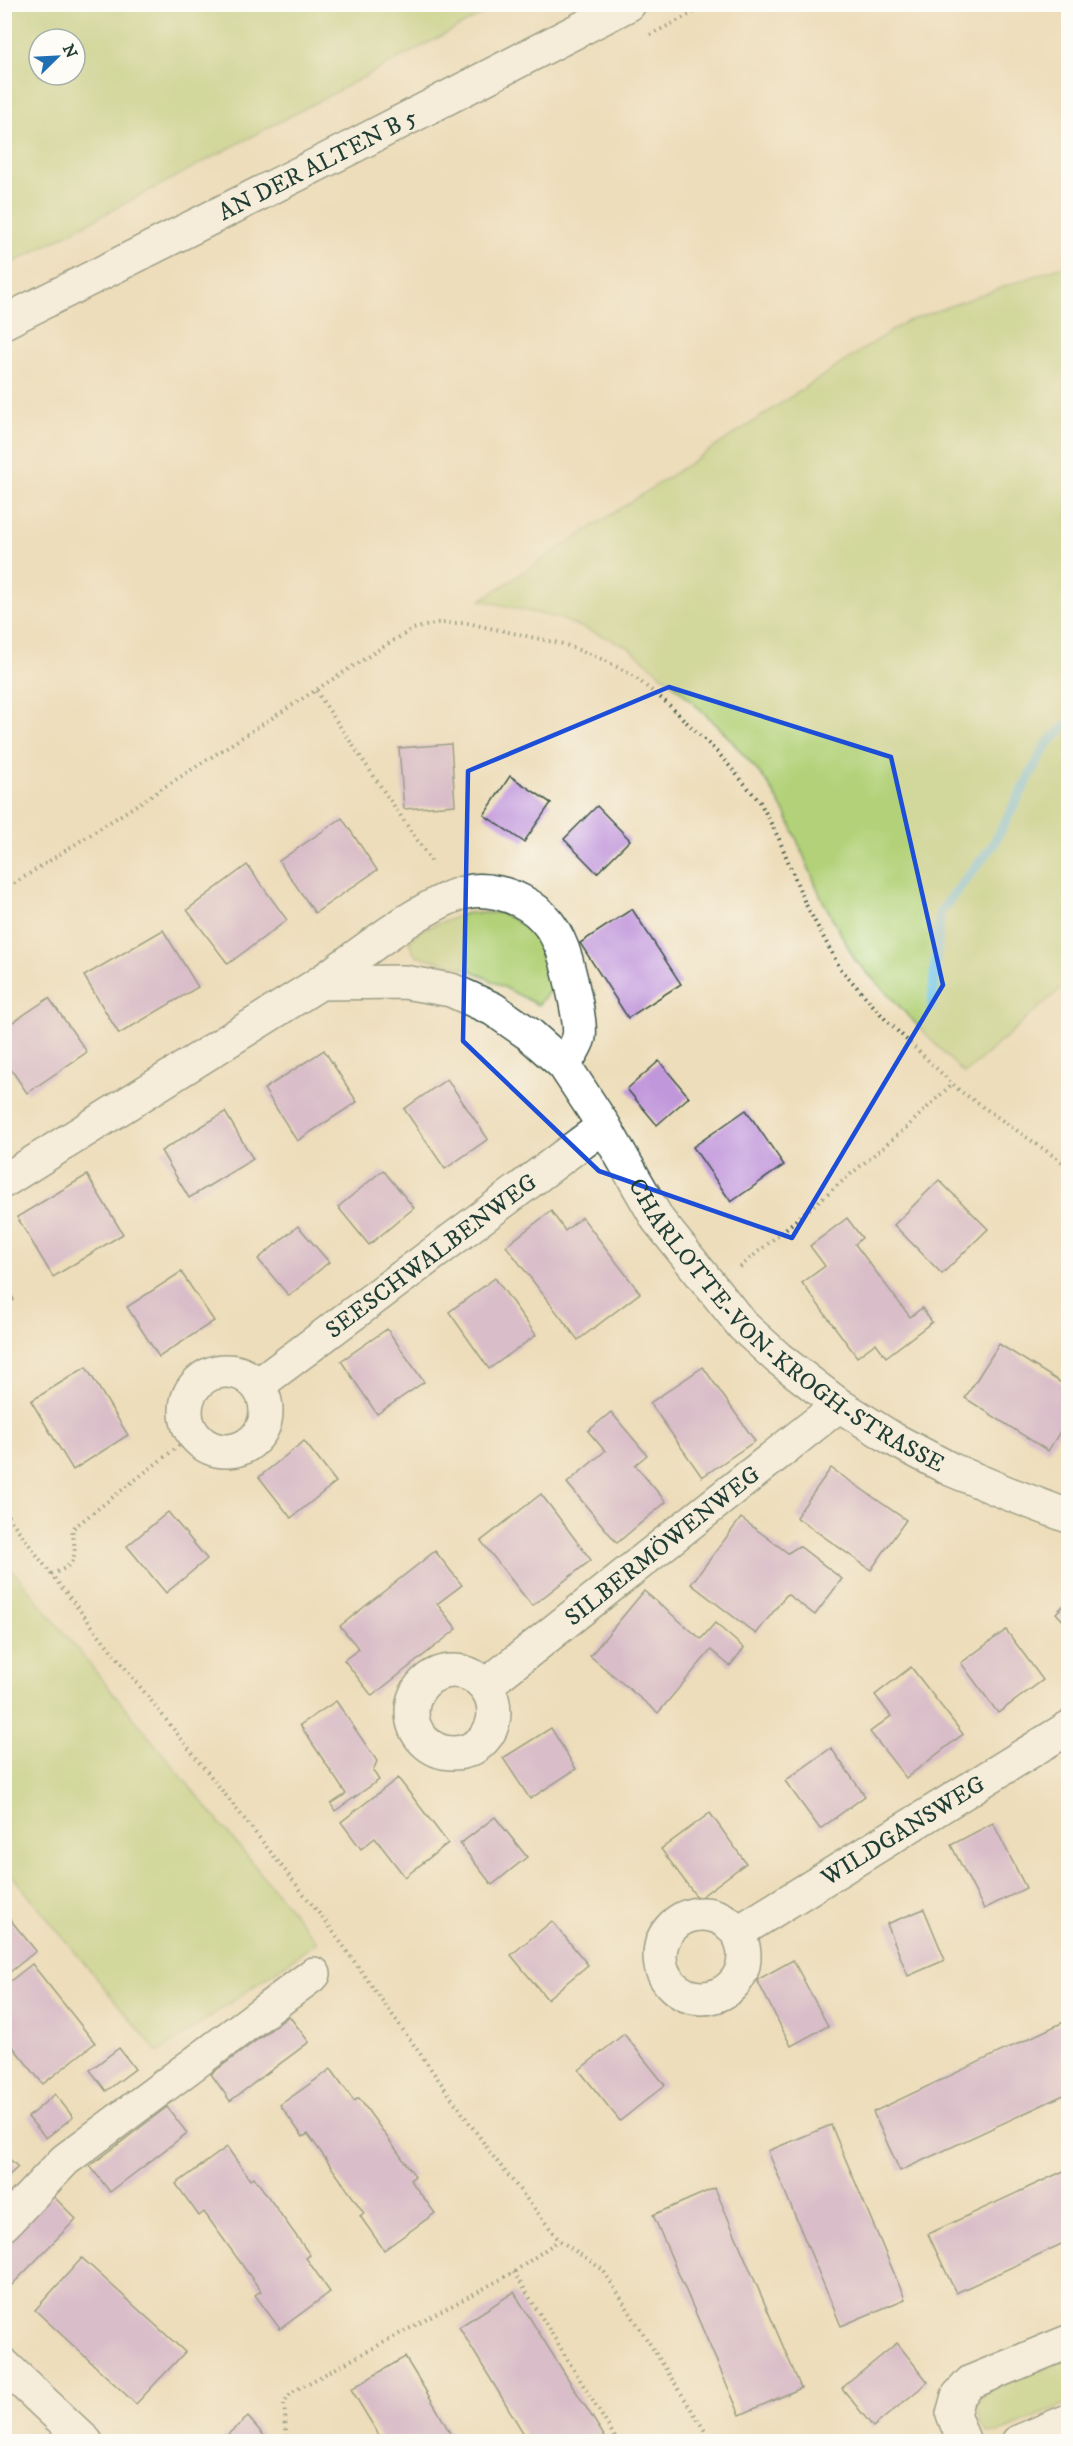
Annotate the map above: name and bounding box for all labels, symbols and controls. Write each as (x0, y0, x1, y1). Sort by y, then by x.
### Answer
north arrow (27, 27, 87, 87)
text: N (58, 41, 82, 61)
street label: AN DER ALTEN B 5 (213, 102, 422, 228)
street label: SEESCHWALBENWEG (320, 1167, 543, 1345)
street label: CHARLOTTE-VON-KROGH-STRASSE (621, 1173, 950, 1480)
street label: SILBERMÖWENWEG (559, 1460, 766, 1633)
street label: WILDGANSWEG (815, 1769, 991, 1894)

